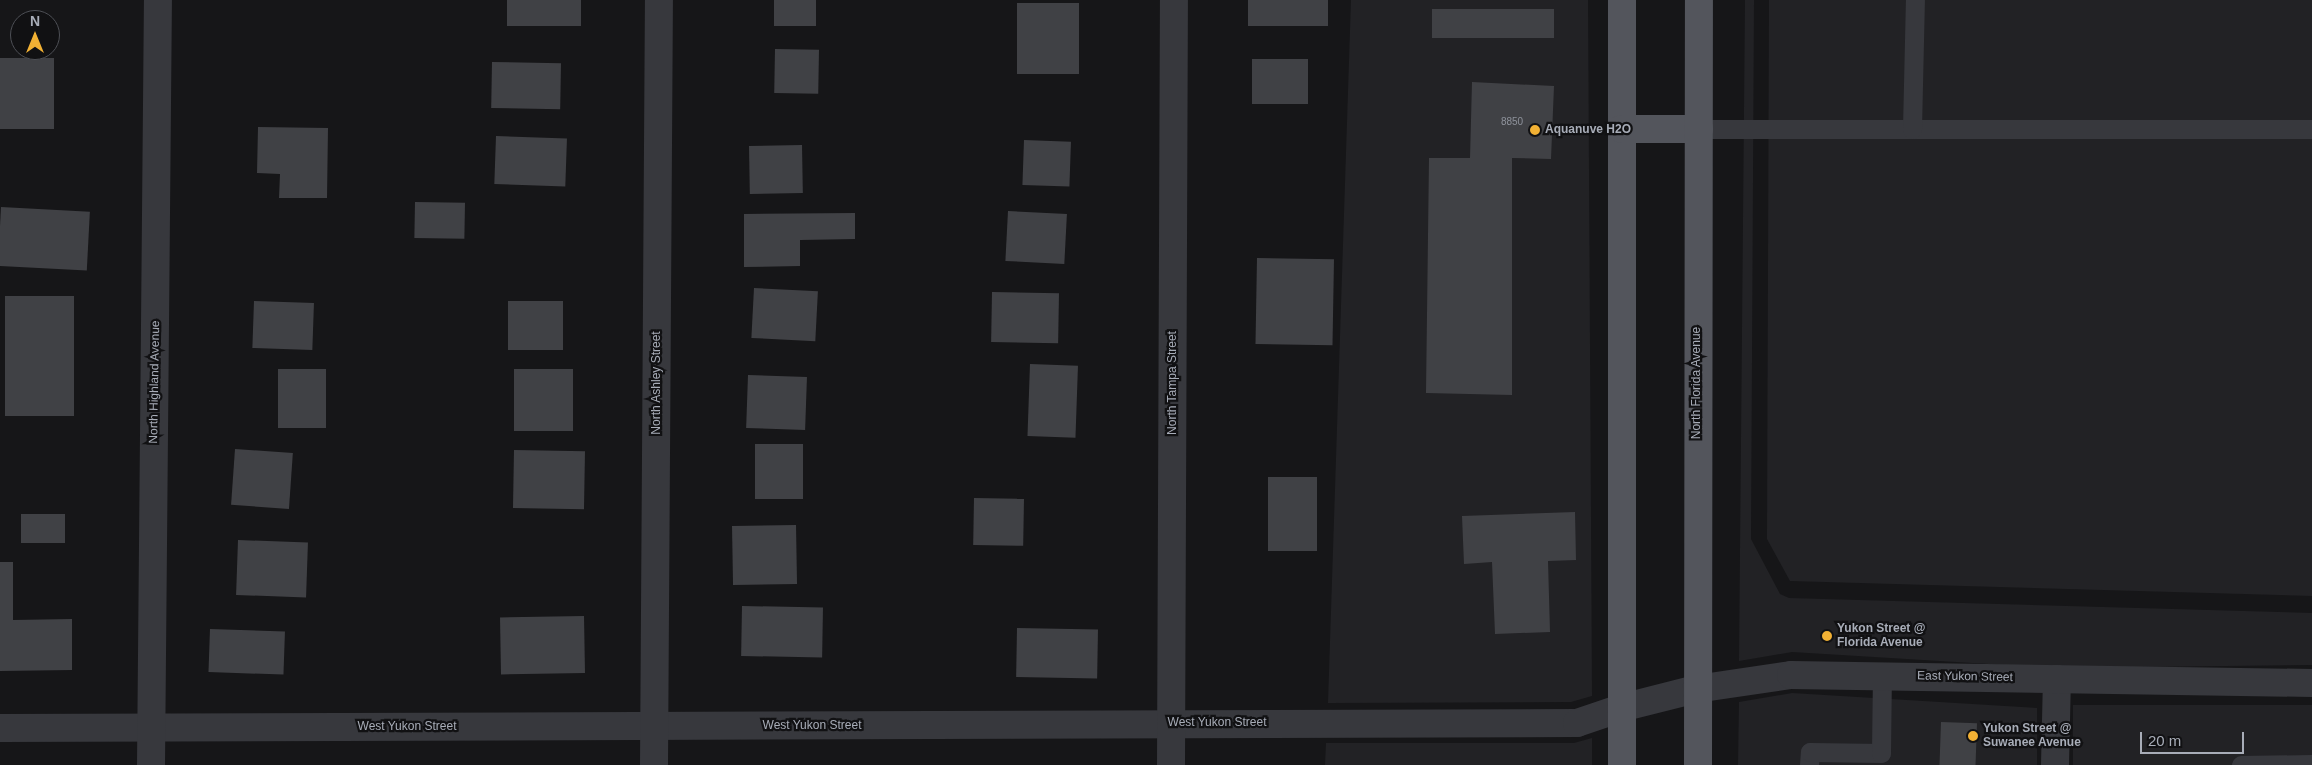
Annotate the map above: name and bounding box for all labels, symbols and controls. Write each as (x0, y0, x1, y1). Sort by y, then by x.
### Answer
north arrow (10, 10, 60, 60)
text: N (30, 13, 40, 29)
house number: 8850 (1501, 116, 1523, 128)
place label: Aquanuve H2O (1545, 123, 1631, 137)
marker: Aquanuve H2O (1529, 124, 1541, 136)
street label: North Highland Avenue (147, 320, 163, 444)
street label: North Florida Avenue (1690, 326, 1704, 440)
street label: North Ashley Street (650, 331, 664, 435)
street label: North Tampa Street (1166, 331, 1180, 435)
place label: Yukon Street @ Florida Avenue (1837, 622, 1925, 650)
marker: Yukon Street @ Florida Avenue (1821, 630, 1833, 642)
street label: East Yukon Street (1917, 669, 2013, 685)
street label: West Yukon Street (1167, 716, 1267, 730)
street label: West Yukon Street (762, 719, 862, 733)
street label: West Yukon Street (357, 720, 457, 734)
place label: Yukon Street @ Suwanee Avenue (1983, 722, 2081, 750)
scale bar (2142, 722, 2246, 754)
marker: Yukon Street @ Suwanee Avenue (1967, 730, 1979, 742)
text: 20 m (2148, 732, 2181, 749)

